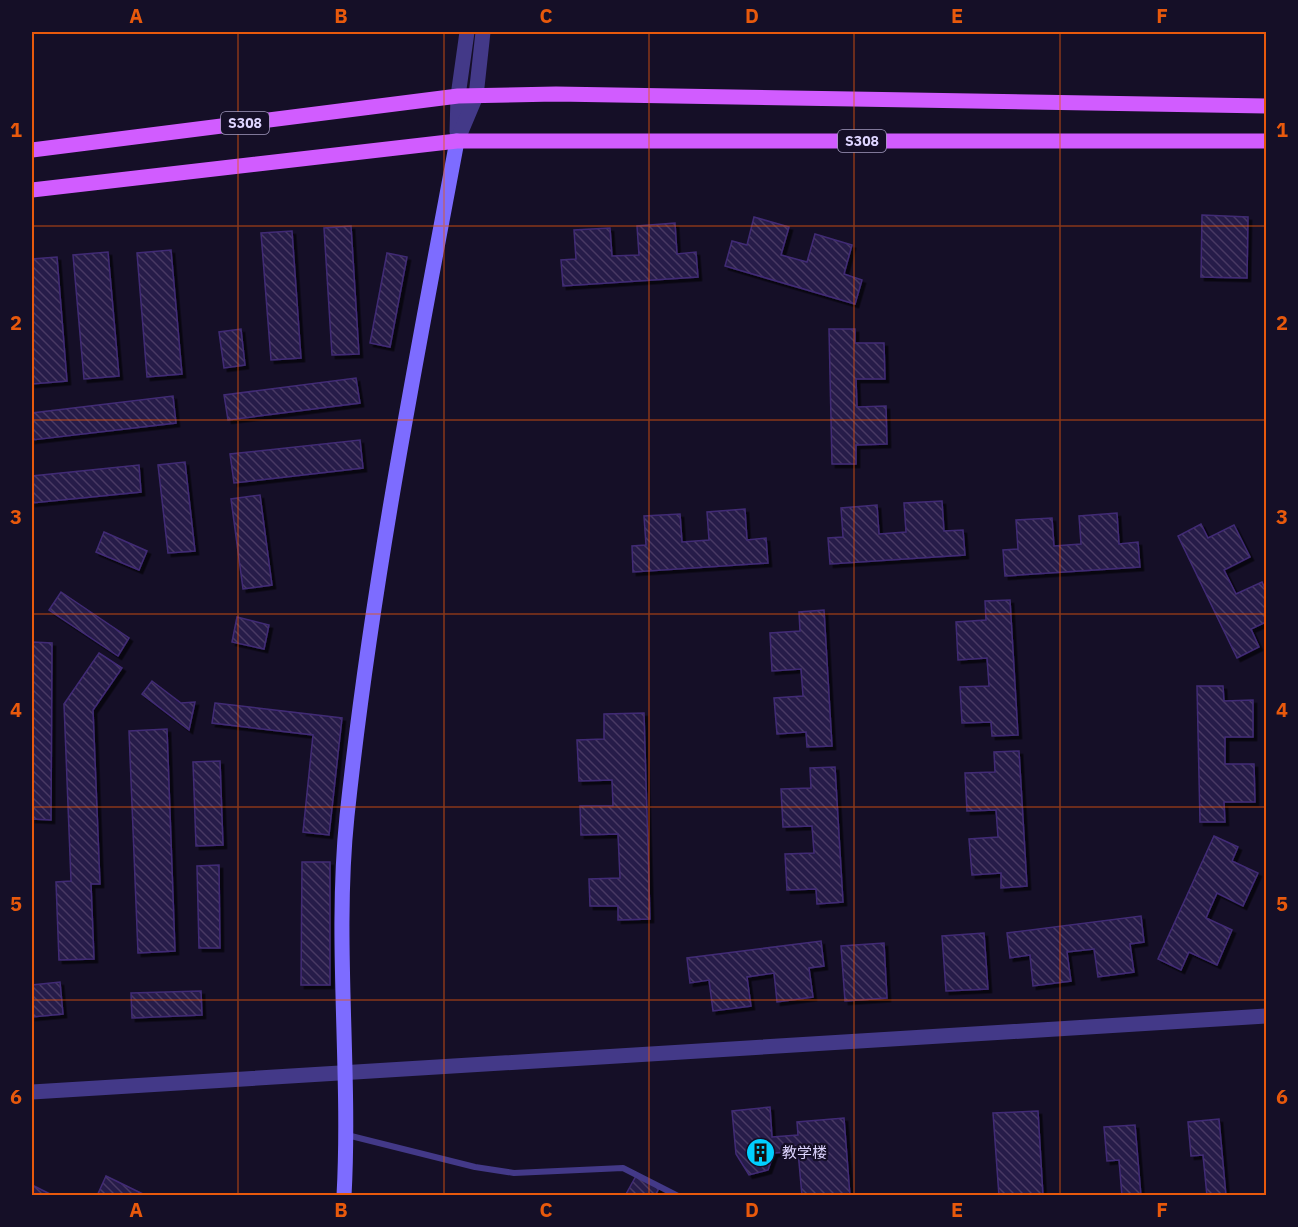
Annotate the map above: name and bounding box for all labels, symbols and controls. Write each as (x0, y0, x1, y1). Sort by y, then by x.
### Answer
text: A (129, 2, 143, 29)
text: B (334, 2, 348, 29)
text: C (539, 2, 553, 29)
text: D (745, 2, 759, 29)
text: E (951, 2, 963, 29)
text: F (1156, 2, 1168, 29)
road number: S308 (221, 112, 269, 134)
text: 1 (10, 116, 22, 143)
text: 1 (1276, 116, 1288, 143)
road number: S308 (838, 130, 886, 152)
text: 2 (10, 309, 22, 336)
text: 2 (1276, 309, 1288, 336)
text: 3 (10, 503, 22, 530)
text: 3 (1276, 503, 1288, 530)
text: 4 (10, 696, 22, 723)
text: 4 (1276, 696, 1288, 723)
text: 5 (10, 890, 22, 917)
text: 5 (1276, 890, 1288, 917)
text: 6 (10, 1083, 22, 1110)
text: 6 (1276, 1083, 1288, 1110)
building icon: 教学楼 (745, 1136, 777, 1168)
place label: 教学楼 (782, 1143, 827, 1162)
text: A (129, 1196, 143, 1223)
text: B (334, 1196, 348, 1223)
text: C (539, 1196, 553, 1223)
text: D (745, 1196, 759, 1223)
text: E (951, 1196, 963, 1223)
text: F (1156, 1196, 1168, 1223)

